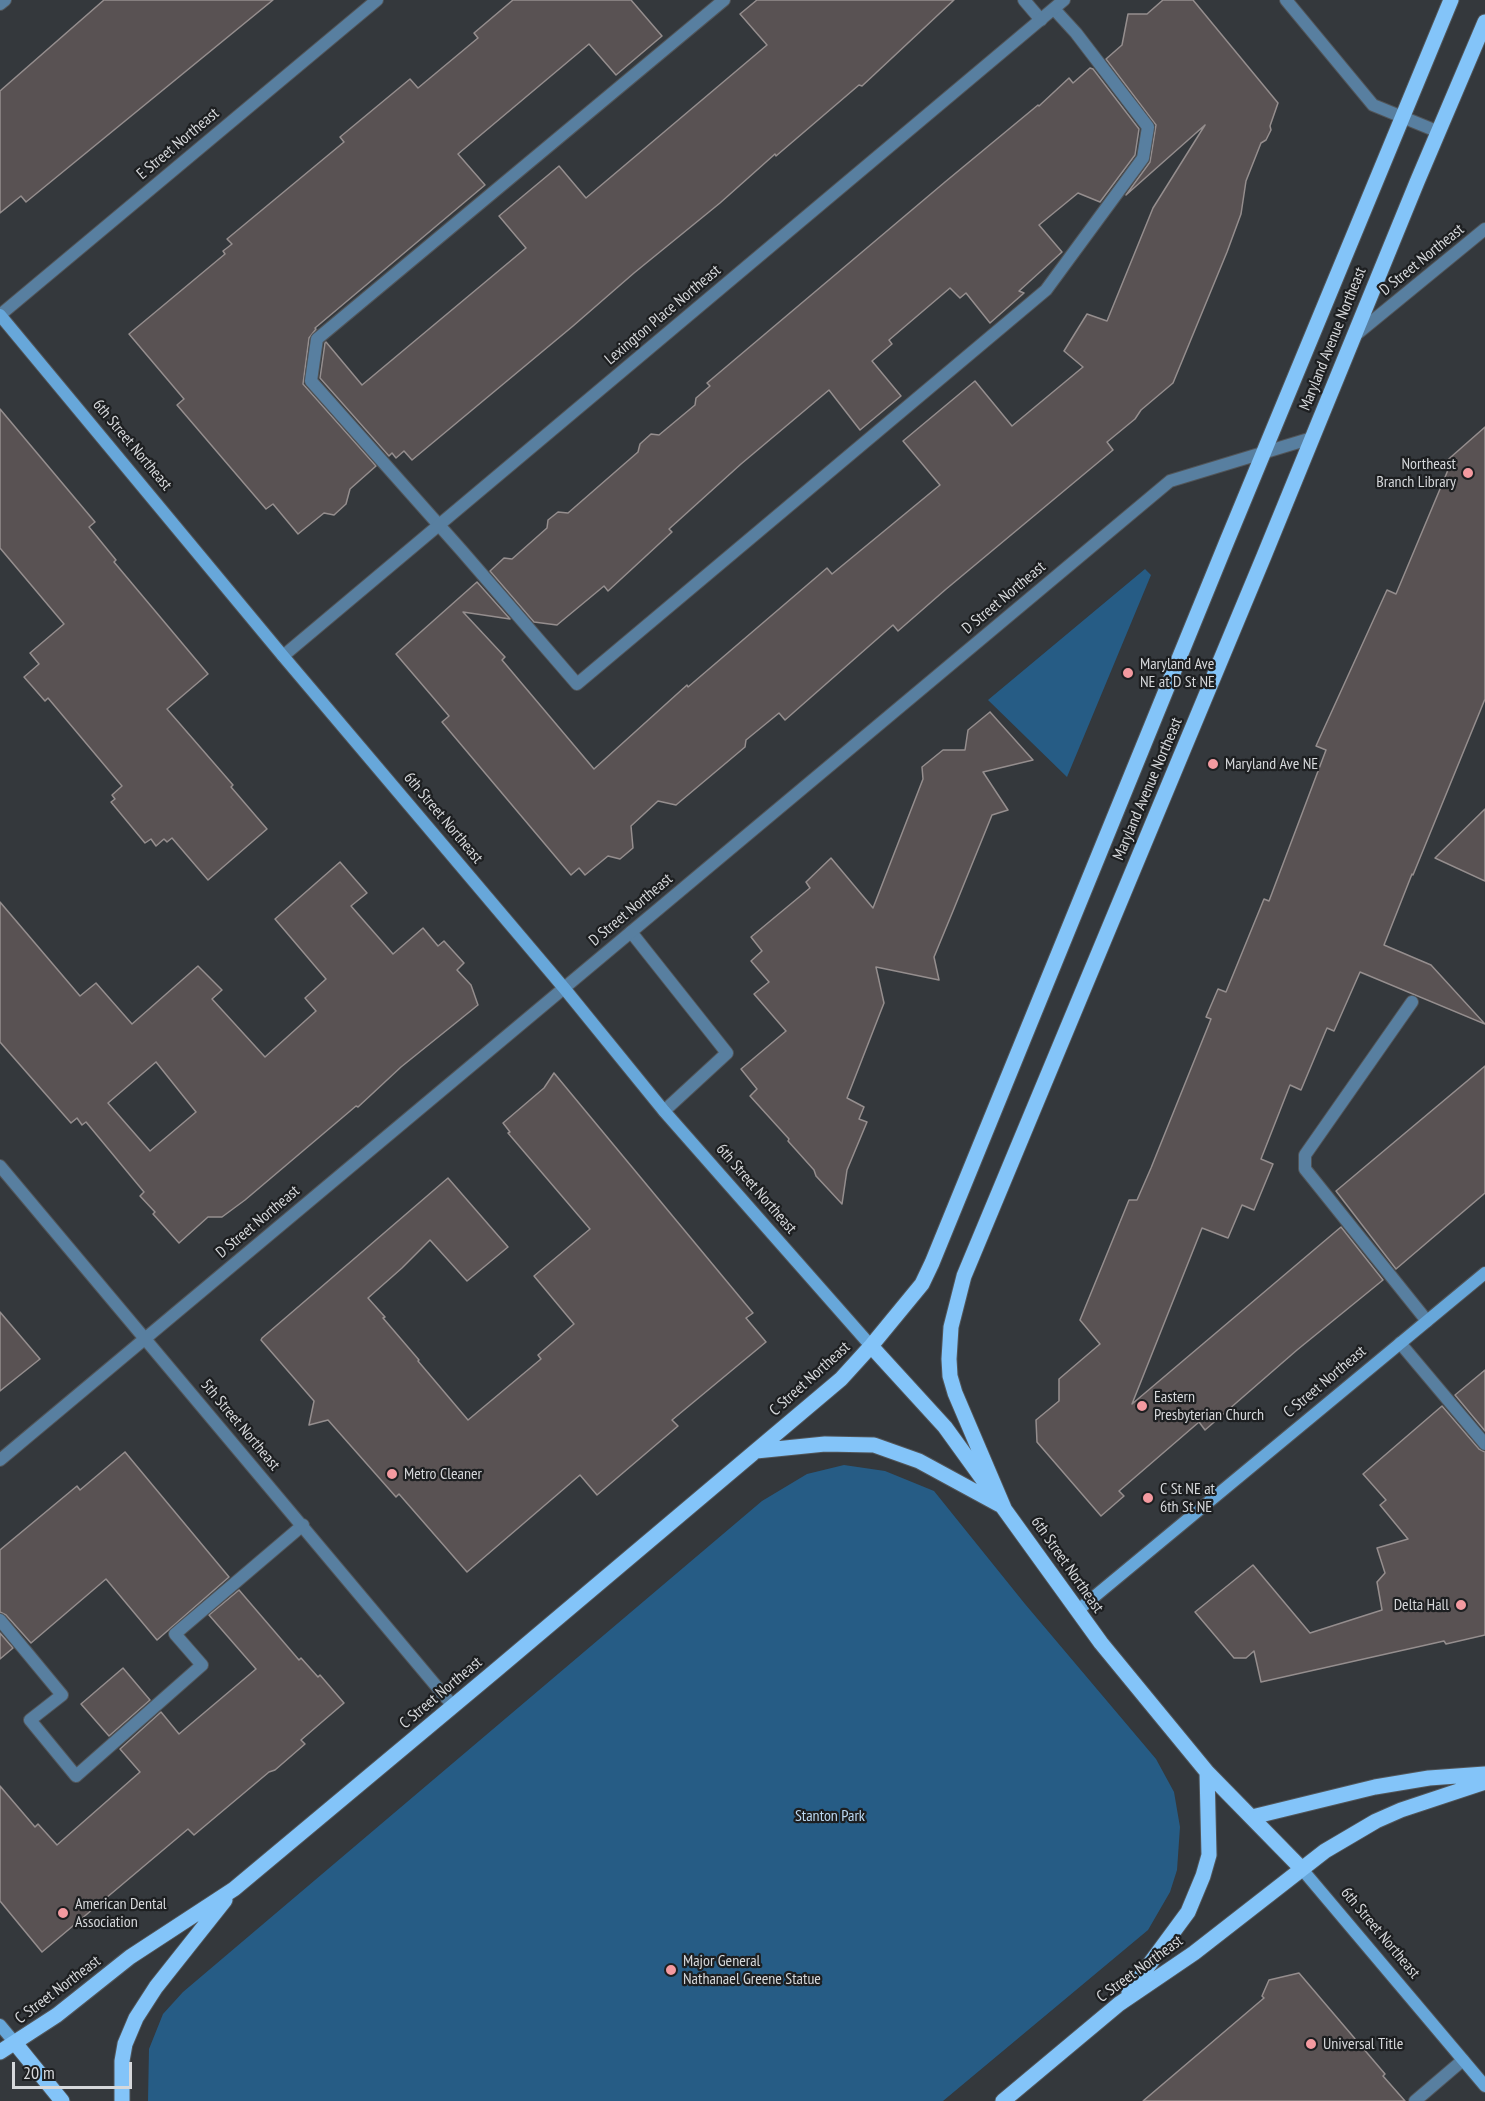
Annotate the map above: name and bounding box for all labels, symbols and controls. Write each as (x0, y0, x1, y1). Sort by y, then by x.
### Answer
street label: E Street Northeast (133, 104, 223, 184)
street label: D Street Northeast (1376, 220, 1468, 300)
street label: Lexington Place Northeast (601, 261, 725, 369)
street label: Maryland Avenue Northeast (1295, 265, 1371, 413)
street label: 6th Street Northeast (88, 396, 176, 494)
place label: Northeast Branch Library (1376, 454, 1456, 492)
marker: Northeast Branch Library (1461, 466, 1475, 480)
street label: D Street Northeast (958, 558, 1050, 638)
place label: Maryland Ave NE at D St NE (1140, 654, 1215, 692)
marker: Maryland Ave NE at D St NE (1121, 666, 1135, 680)
street label: Maryland Avenue Northeast (1109, 715, 1187, 863)
place label: Maryland Ave NE (1225, 754, 1318, 774)
marker: Maryland Ave NE (1206, 757, 1220, 771)
street label: 6th Street Northeast (399, 769, 487, 867)
street label: D Street Northeast (585, 870, 677, 950)
street label: 6th Street Northeast (712, 1140, 800, 1238)
street label: D Street Northeast (212, 1182, 304, 1262)
street label: C Street Northeast (766, 1338, 854, 1420)
street label: C Street Northeast (1280, 1342, 1370, 1422)
street label: 5th Street Northeast (196, 1376, 284, 1474)
place label: Eastern Presbyterian Church (1154, 1387, 1264, 1425)
marker: Eastern Presbyterian Church (1135, 1399, 1149, 1413)
place label: Metro Cleaner (404, 1464, 482, 1484)
marker: Metro Cleaner (385, 1467, 399, 1481)
place label: C St NE at 6th St NE (1160, 1479, 1215, 1517)
marker: C St NE at 6th St NE (1141, 1491, 1155, 1505)
street label: 6th Street Northeast (1027, 1513, 1107, 1617)
place label: Delta Hall (1394, 1595, 1449, 1615)
marker: Delta Hall (1454, 1598, 1468, 1612)
street label: C Street Northeast (396, 1653, 486, 1733)
park label: Stanton Park (795, 1806, 865, 1826)
street label: 6th Street Northeast (1336, 1884, 1424, 1982)
place label: American Dental Association (75, 1894, 167, 1932)
marker: American Dental Association (56, 1906, 70, 1920)
street label: C Street Northeast (1093, 1931, 1187, 2007)
place label: Major General Nathanael Greene Statue (683, 1951, 821, 1989)
street label: C Street Northeast (12, 1952, 104, 2028)
marker: Major General Nathanael Greene Statue (664, 1963, 678, 1977)
place label: Universal Title (1323, 2034, 1403, 2054)
marker: Universal Title (1304, 2037, 1318, 2051)
scale bar (15, 2050, 135, 2088)
text: 20 m (23, 2061, 55, 2084)

